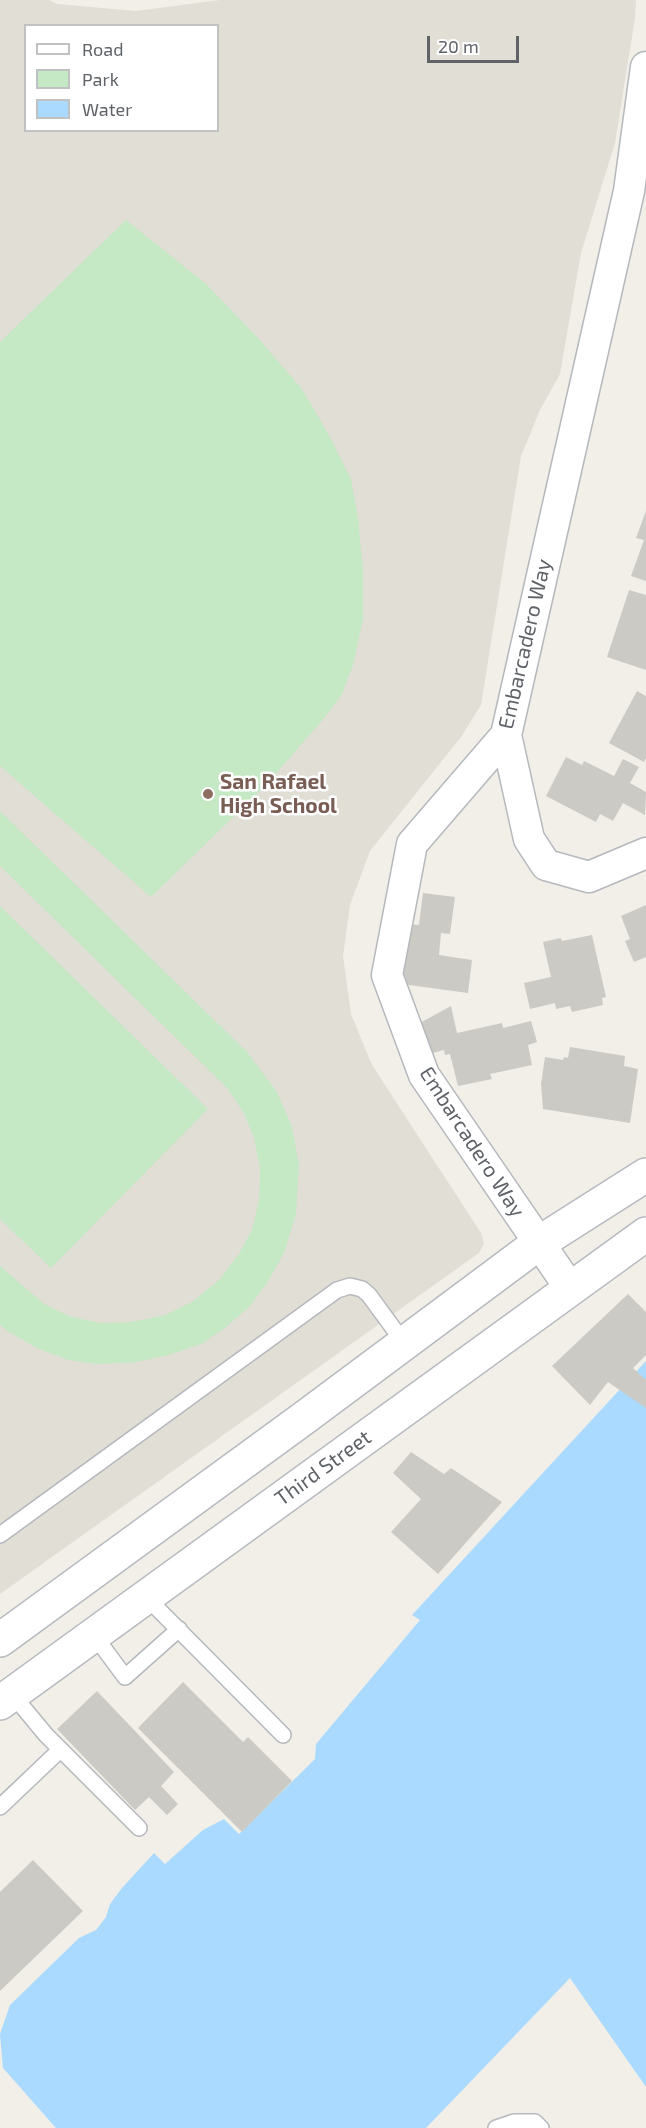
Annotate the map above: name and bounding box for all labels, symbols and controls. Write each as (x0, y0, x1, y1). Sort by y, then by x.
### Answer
legend (24, 24, 219, 132)
scale bar (430, 24, 522, 62)
text: 20 m (438, 35, 479, 57)
text: Road (82, 38, 123, 60)
text: Park (82, 68, 119, 90)
text: Water (82, 98, 132, 120)
street label: Embarcadero Way (493, 556, 557, 732)
place label: San Rafael High School (220, 769, 337, 819)
marker: San Rafael High School (201, 787, 215, 801)
street label: Embarcadero Way (414, 1062, 530, 1222)
street label: Third Street (270, 1425, 376, 1511)

